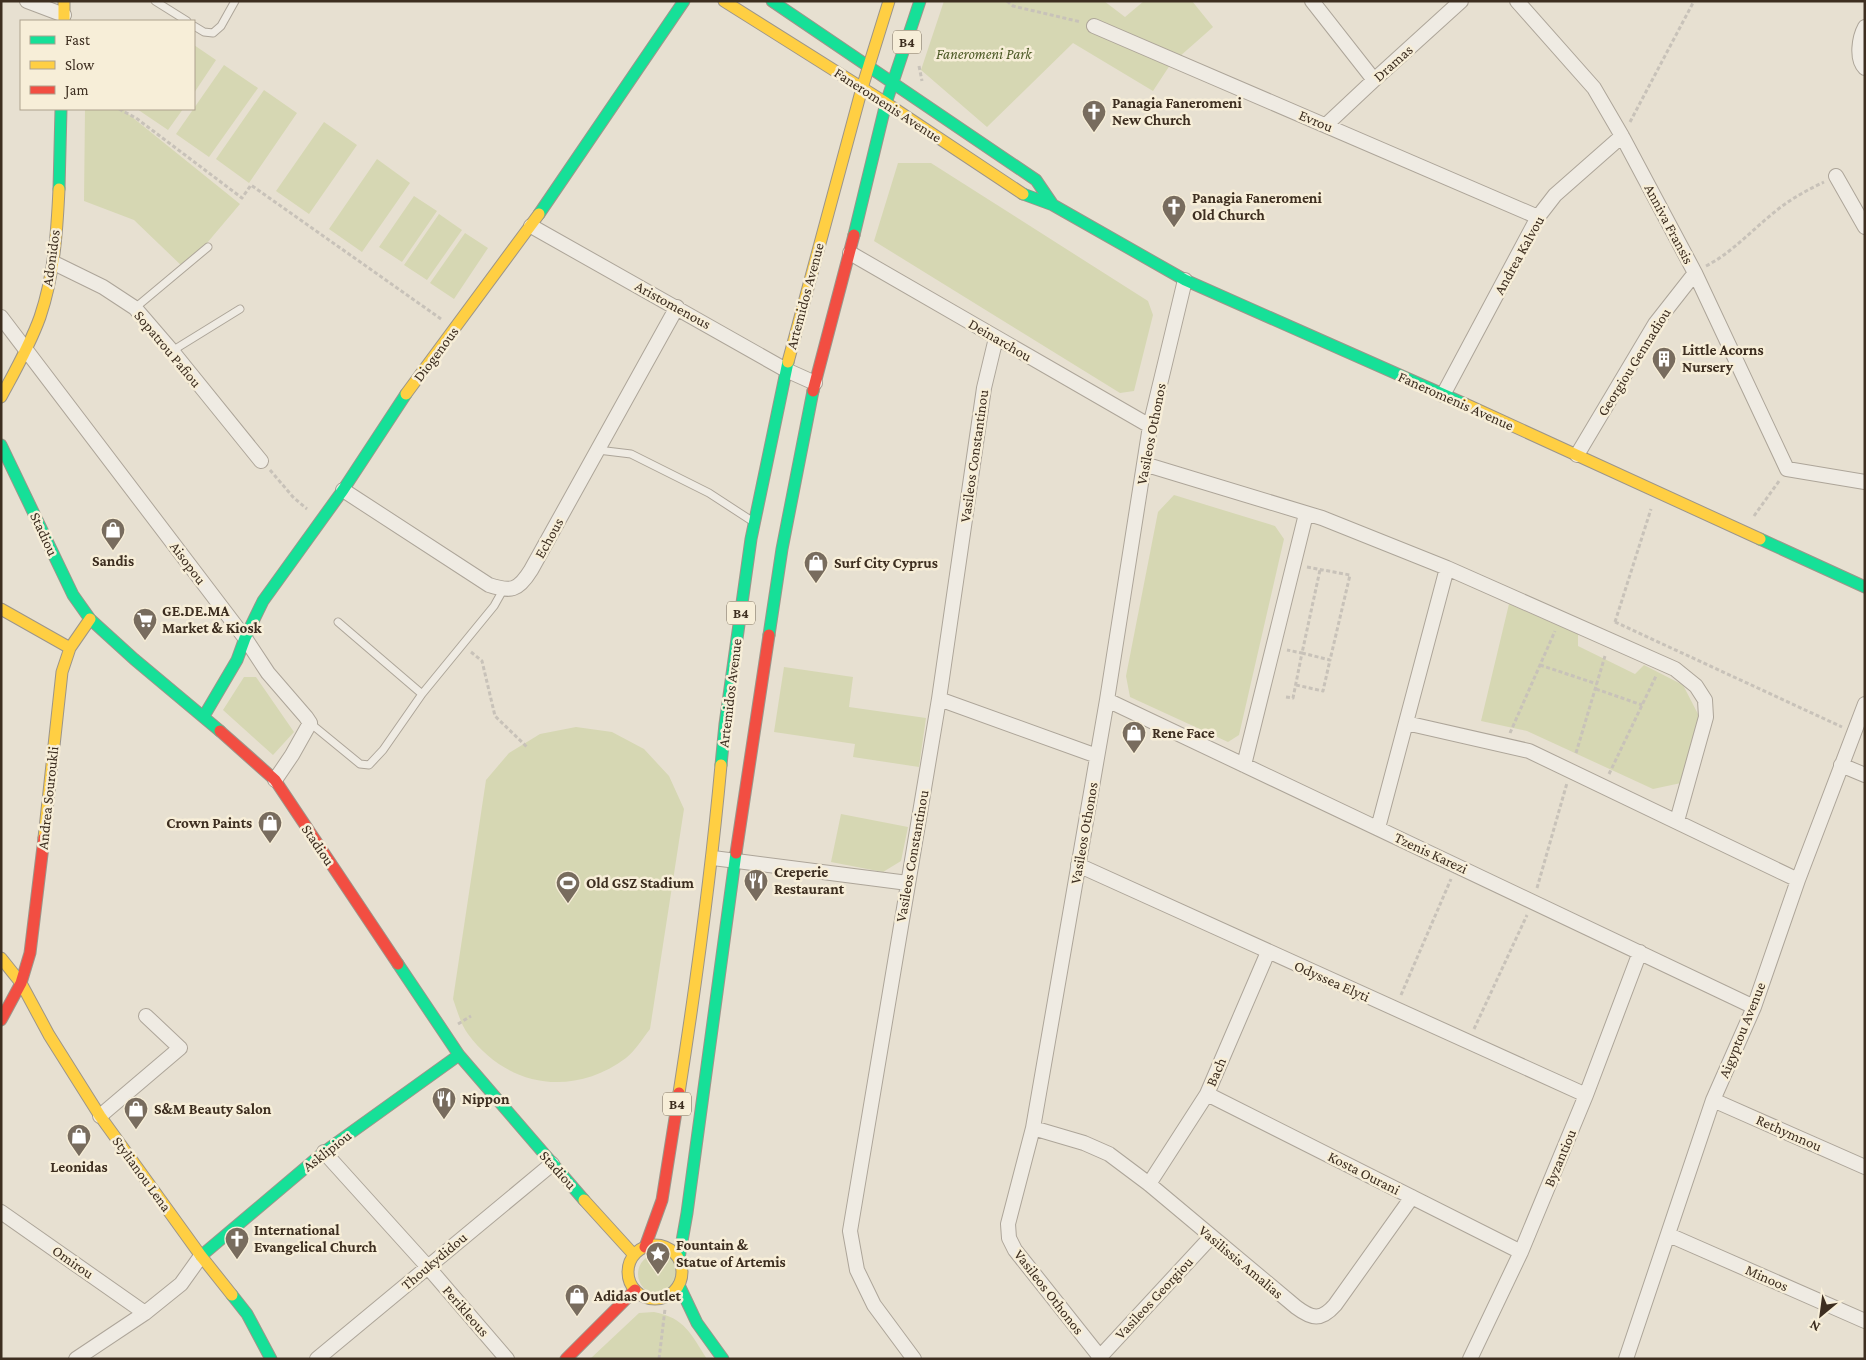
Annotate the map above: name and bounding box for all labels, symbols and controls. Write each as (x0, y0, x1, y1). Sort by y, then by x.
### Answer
legend (20, 20, 195, 110)
road number: B4 (893, 31, 921, 54)
text: Fast (65, 32, 91, 48)
street label: Dramas (1370, 41, 1416, 85)
park label: Faneromeni Park (936, 46, 1033, 62)
text: Slow (65, 57, 95, 73)
street label: Faneromenis Avenue (831, 64, 945, 146)
text: Jam (63, 82, 88, 99)
place label: Panagia Faneromeni New Church (1112, 95, 1242, 128)
church icon: Panagia Faneromeni New Church (1081, 99, 1107, 133)
street label: Evrou (1297, 107, 1335, 135)
street label: Anniva Fransis (1641, 181, 1697, 267)
place label: Panagia Faneromeni Old Church (1192, 190, 1322, 223)
church icon: Panagia Faneromeni Old Church (1161, 194, 1187, 228)
street label: Andrea Kalvou (1491, 213, 1547, 297)
street label: Adonidos (39, 229, 63, 287)
street label: Artemidos Avenue (783, 241, 827, 351)
street label: Aristomenous (632, 278, 714, 332)
street label: Georgiou Gennadiou (1594, 305, 1675, 419)
street label: Sopatrou Pafiou (131, 307, 205, 391)
street label: Deinarchou (966, 316, 1034, 364)
street label: Diogenous (410, 323, 463, 385)
place label: Little Acorns Nursery (1682, 342, 1764, 375)
building icon: Little Acorns Nursery (1651, 346, 1677, 380)
street label: Faneromenis Avenue (1396, 368, 1517, 434)
street label: Vasileos Othonos (1133, 382, 1169, 486)
street label: Vasileos Constantinou (957, 389, 991, 523)
street label: Stadiou (27, 510, 61, 558)
street label: Echous (531, 515, 567, 561)
shop icon: Sandis (100, 517, 126, 551)
street label: Aisopou (166, 539, 209, 588)
shop icon: Surf City Cyprus (803, 550, 829, 584)
place label: Sandis (92, 553, 134, 569)
place label: Surf City Cyprus (834, 555, 938, 571)
road number: B4 (727, 602, 755, 624)
place label: GE.DE.MA Market & Kiosk (162, 603, 263, 636)
supermarket icon: GE.DE.MA Market & Kiosk (132, 607, 158, 641)
street label: Artemidos Avenue (715, 637, 745, 748)
shop icon: Rene Face (1121, 720, 1147, 754)
place label: Rene Face (1152, 725, 1215, 741)
street label: Andrea Souroukli (35, 746, 61, 850)
street label: Vasileos Othonos (1067, 781, 1101, 885)
street label: Vasileos Constantinou (893, 789, 931, 923)
shop icon: Crown Paints (257, 810, 283, 844)
place label: Crown Paints (166, 815, 252, 831)
street label: Stadiou (298, 821, 338, 869)
street label: Tzenis Karezi (1392, 829, 1470, 877)
place label: Creperie Restaurant (774, 864, 845, 897)
restaurant icon: Creperie Restaurant (743, 868, 769, 902)
sports icon: Old GSZ Stadium (555, 870, 581, 904)
place label: Old GSZ Stadium (586, 875, 694, 891)
street label: Odyssea Elyti (1291, 957, 1372, 1006)
street label: Aigyptou Avenue (1716, 979, 1770, 1081)
street label: Bach (1203, 1055, 1229, 1089)
restaurant icon: Nippon (431, 1086, 457, 1120)
place label: Nippon (462, 1091, 510, 1107)
road number: B4 (663, 1092, 691, 1116)
shop icon: S&M Beauty Salon (123, 1096, 149, 1130)
place label: S&M Beauty Salon (154, 1101, 272, 1117)
street label: Rethymnou (1753, 1111, 1824, 1156)
shop icon: Leonidas (66, 1123, 92, 1157)
street label: Asklipiou (300, 1127, 355, 1176)
street label: Byzantiou (1541, 1127, 1580, 1189)
street label: Stylianou Lena (109, 1133, 175, 1215)
street label: Stadiou (537, 1148, 579, 1193)
street label: Kosta Ourani (1325, 1148, 1403, 1198)
place label: Leonidas (50, 1159, 108, 1175)
place label: International Evangelical Church (254, 1222, 377, 1255)
street label: Vasilissis Amalias (1196, 1222, 1286, 1302)
church icon: International Evangelical Church (224, 1226, 250, 1260)
street label: Thoukydidou (398, 1229, 471, 1294)
place label: Fountain & Statue of Artemis (676, 1237, 786, 1270)
place icon: Fountain & Statue of Artemis (645, 1241, 671, 1275)
street label: Omirou (49, 1242, 97, 1282)
street label: Vasileos Othonos (1011, 1246, 1087, 1338)
street label: Vasileos Georgiou (1112, 1254, 1197, 1343)
street label: Minoos (1743, 1261, 1791, 1295)
street label: Perikleous (440, 1282, 492, 1340)
shop icon: Adidas Outlet (564, 1283, 590, 1317)
place label: Adidas Outlet (593, 1288, 682, 1304)
north arrow (1796, 1290, 1846, 1340)
text: N (1806, 1317, 1823, 1336)

